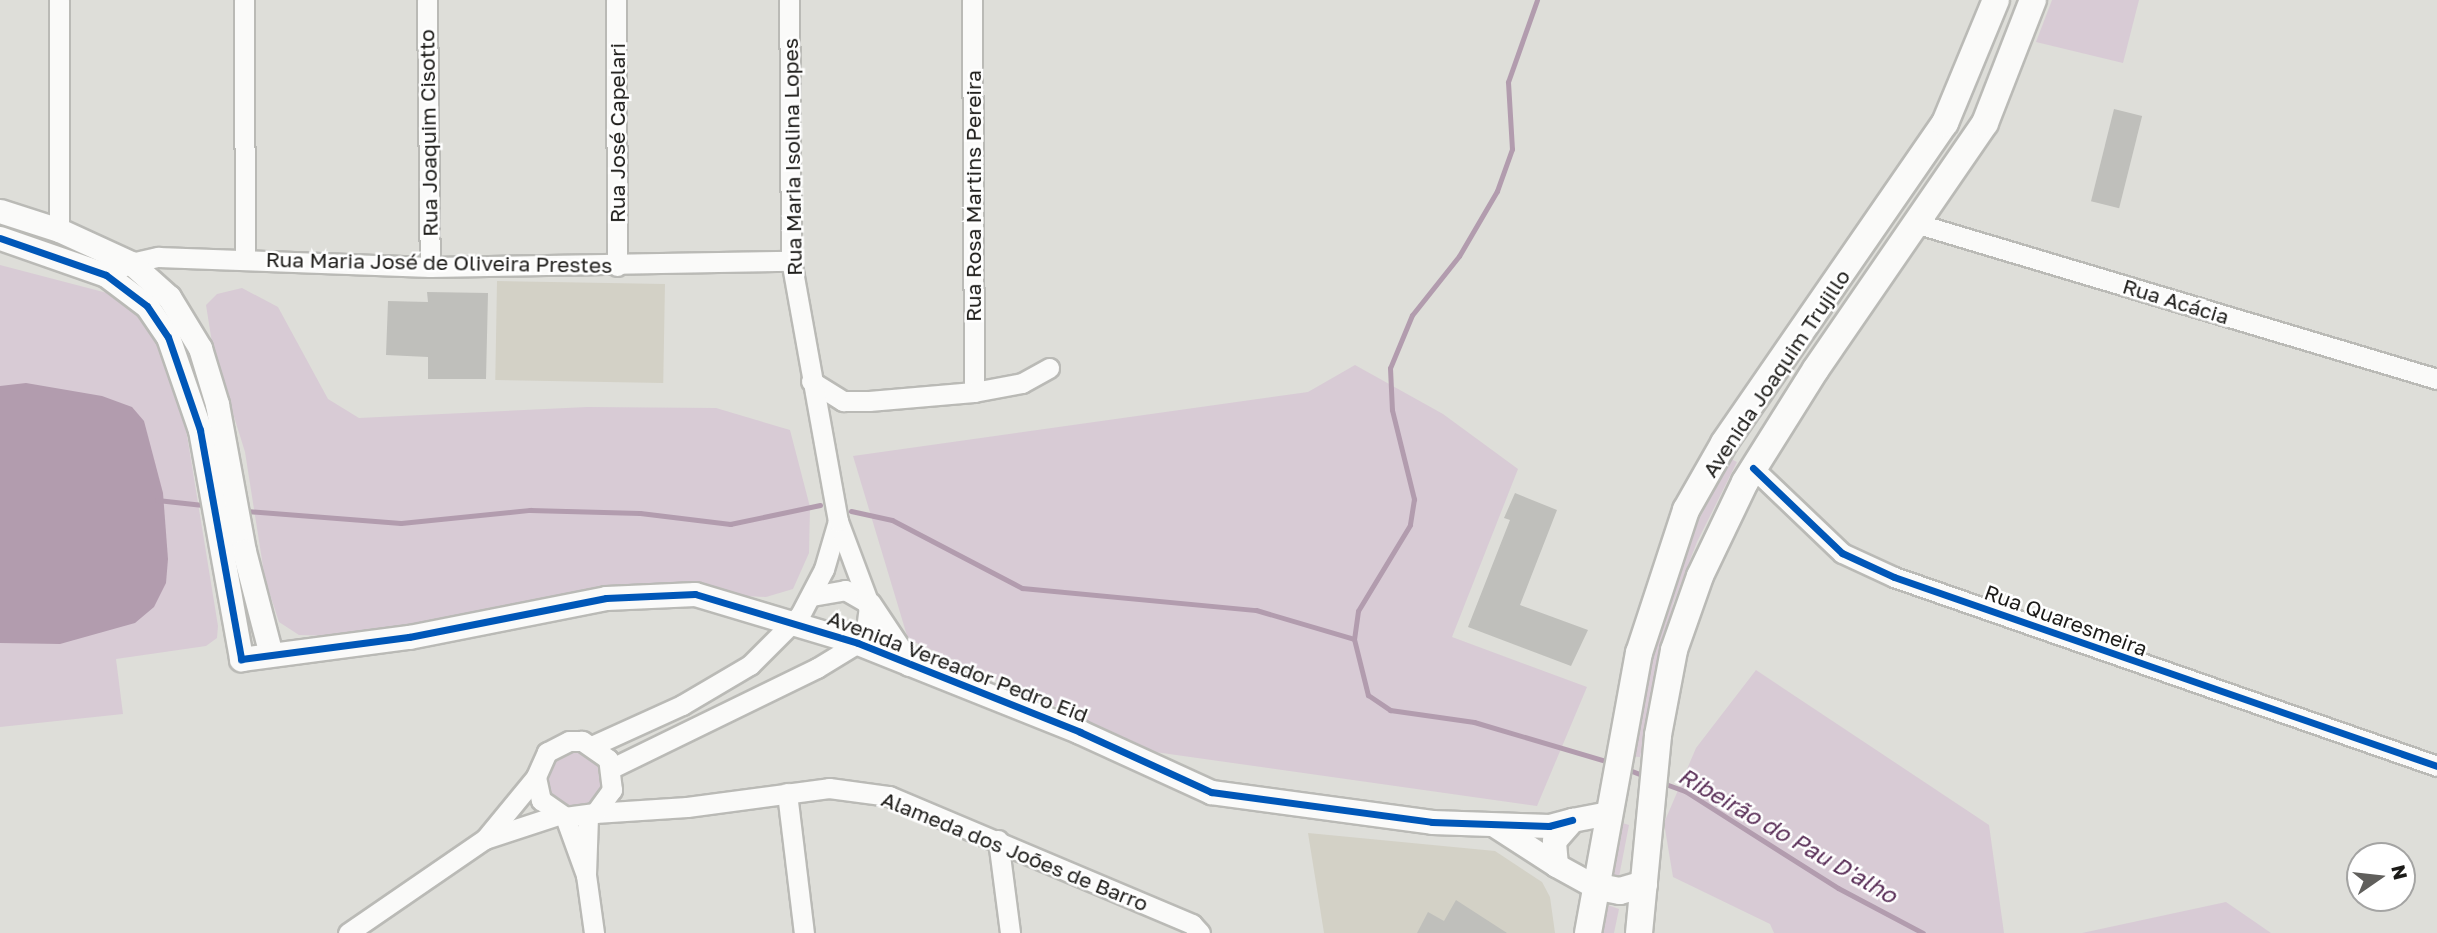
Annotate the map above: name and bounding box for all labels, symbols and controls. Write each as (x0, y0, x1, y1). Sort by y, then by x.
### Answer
street label: Rua Joaquim Cisotto (414, 29, 442, 237)
street label: Rua Maria Isolina Lopes (777, 38, 807, 276)
street label: Rua José Capelari (604, 43, 630, 223)
street label: Rua Rosa Martins Pereira (960, 70, 986, 322)
street label: Rua Maria José de Oliveira Prestes (266, 246, 612, 278)
street label: Avenida Joaquim Trujillo (1697, 264, 1855, 482)
street label: Rua Acácia (2120, 273, 2232, 329)
street label: Rua Quaresmeira (1981, 579, 2151, 661)
street label: Avenida Vereador Pedro Eid (824, 605, 1092, 727)
water label: Ribeirão do Pau D'alho (1674, 761, 1902, 909)
street label: Alameda dos Joões de Barro (878, 786, 1152, 916)
north arrow (2346, 842, 2416, 912)
text: N (2387, 862, 2413, 882)

